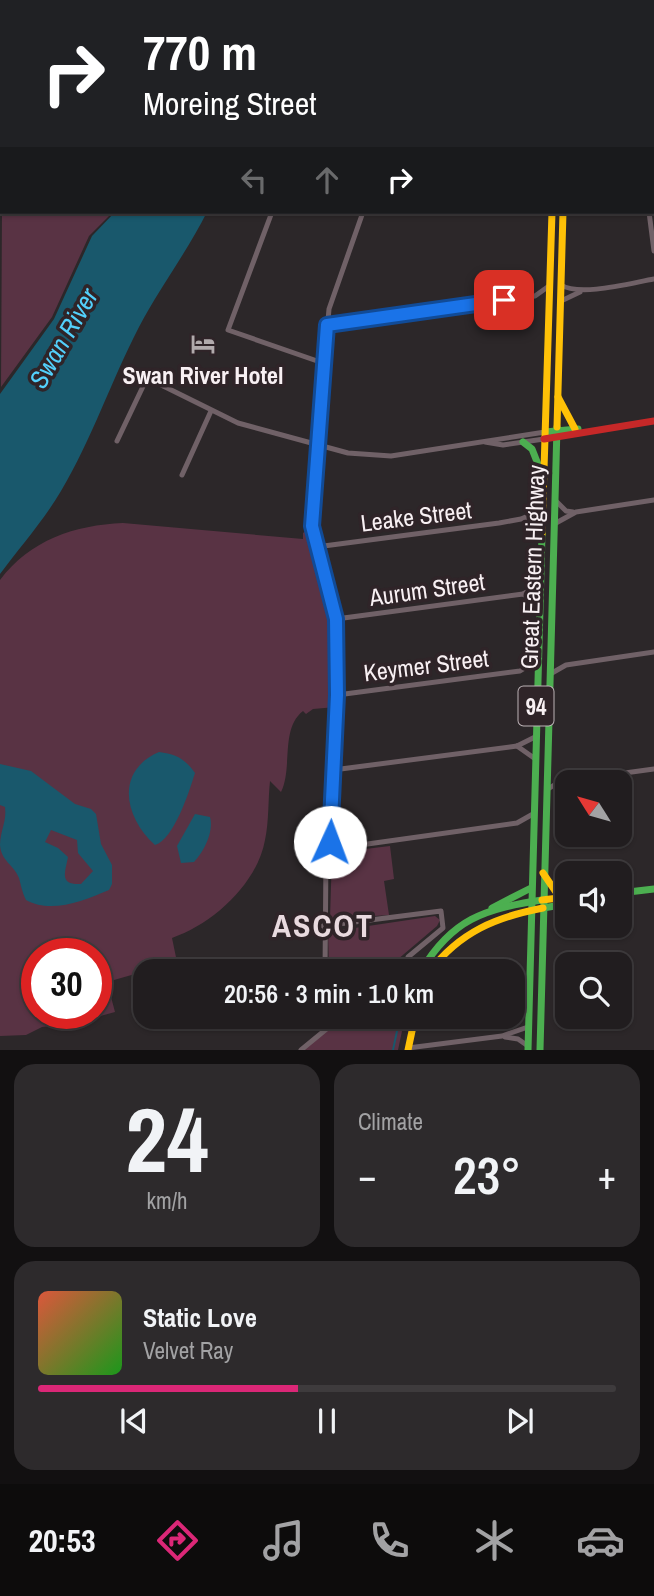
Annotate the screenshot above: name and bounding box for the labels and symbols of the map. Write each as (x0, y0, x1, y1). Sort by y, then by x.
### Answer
pin (474, 270, 534, 330)
water label: Swan River (20, 281, 106, 394)
hotel icon: Swan River Hotel (189, 330, 217, 358)
place label: Swan River Hotel (123, 359, 283, 391)
street label: Great Eastern Highway (512, 464, 552, 670)
street label: Leake Street (359, 493, 474, 539)
street label: Aurum Street (366, 565, 487, 613)
street label: Keymer Street (362, 641, 491, 689)
road number: 94 (518, 686, 554, 726)
north arrow (555, 770, 632, 847)
position arrow (293, 805, 367, 879)
district label: ASCOT (272, 904, 374, 947)
speed limit sign: 30 (21, 938, 112, 1029)

